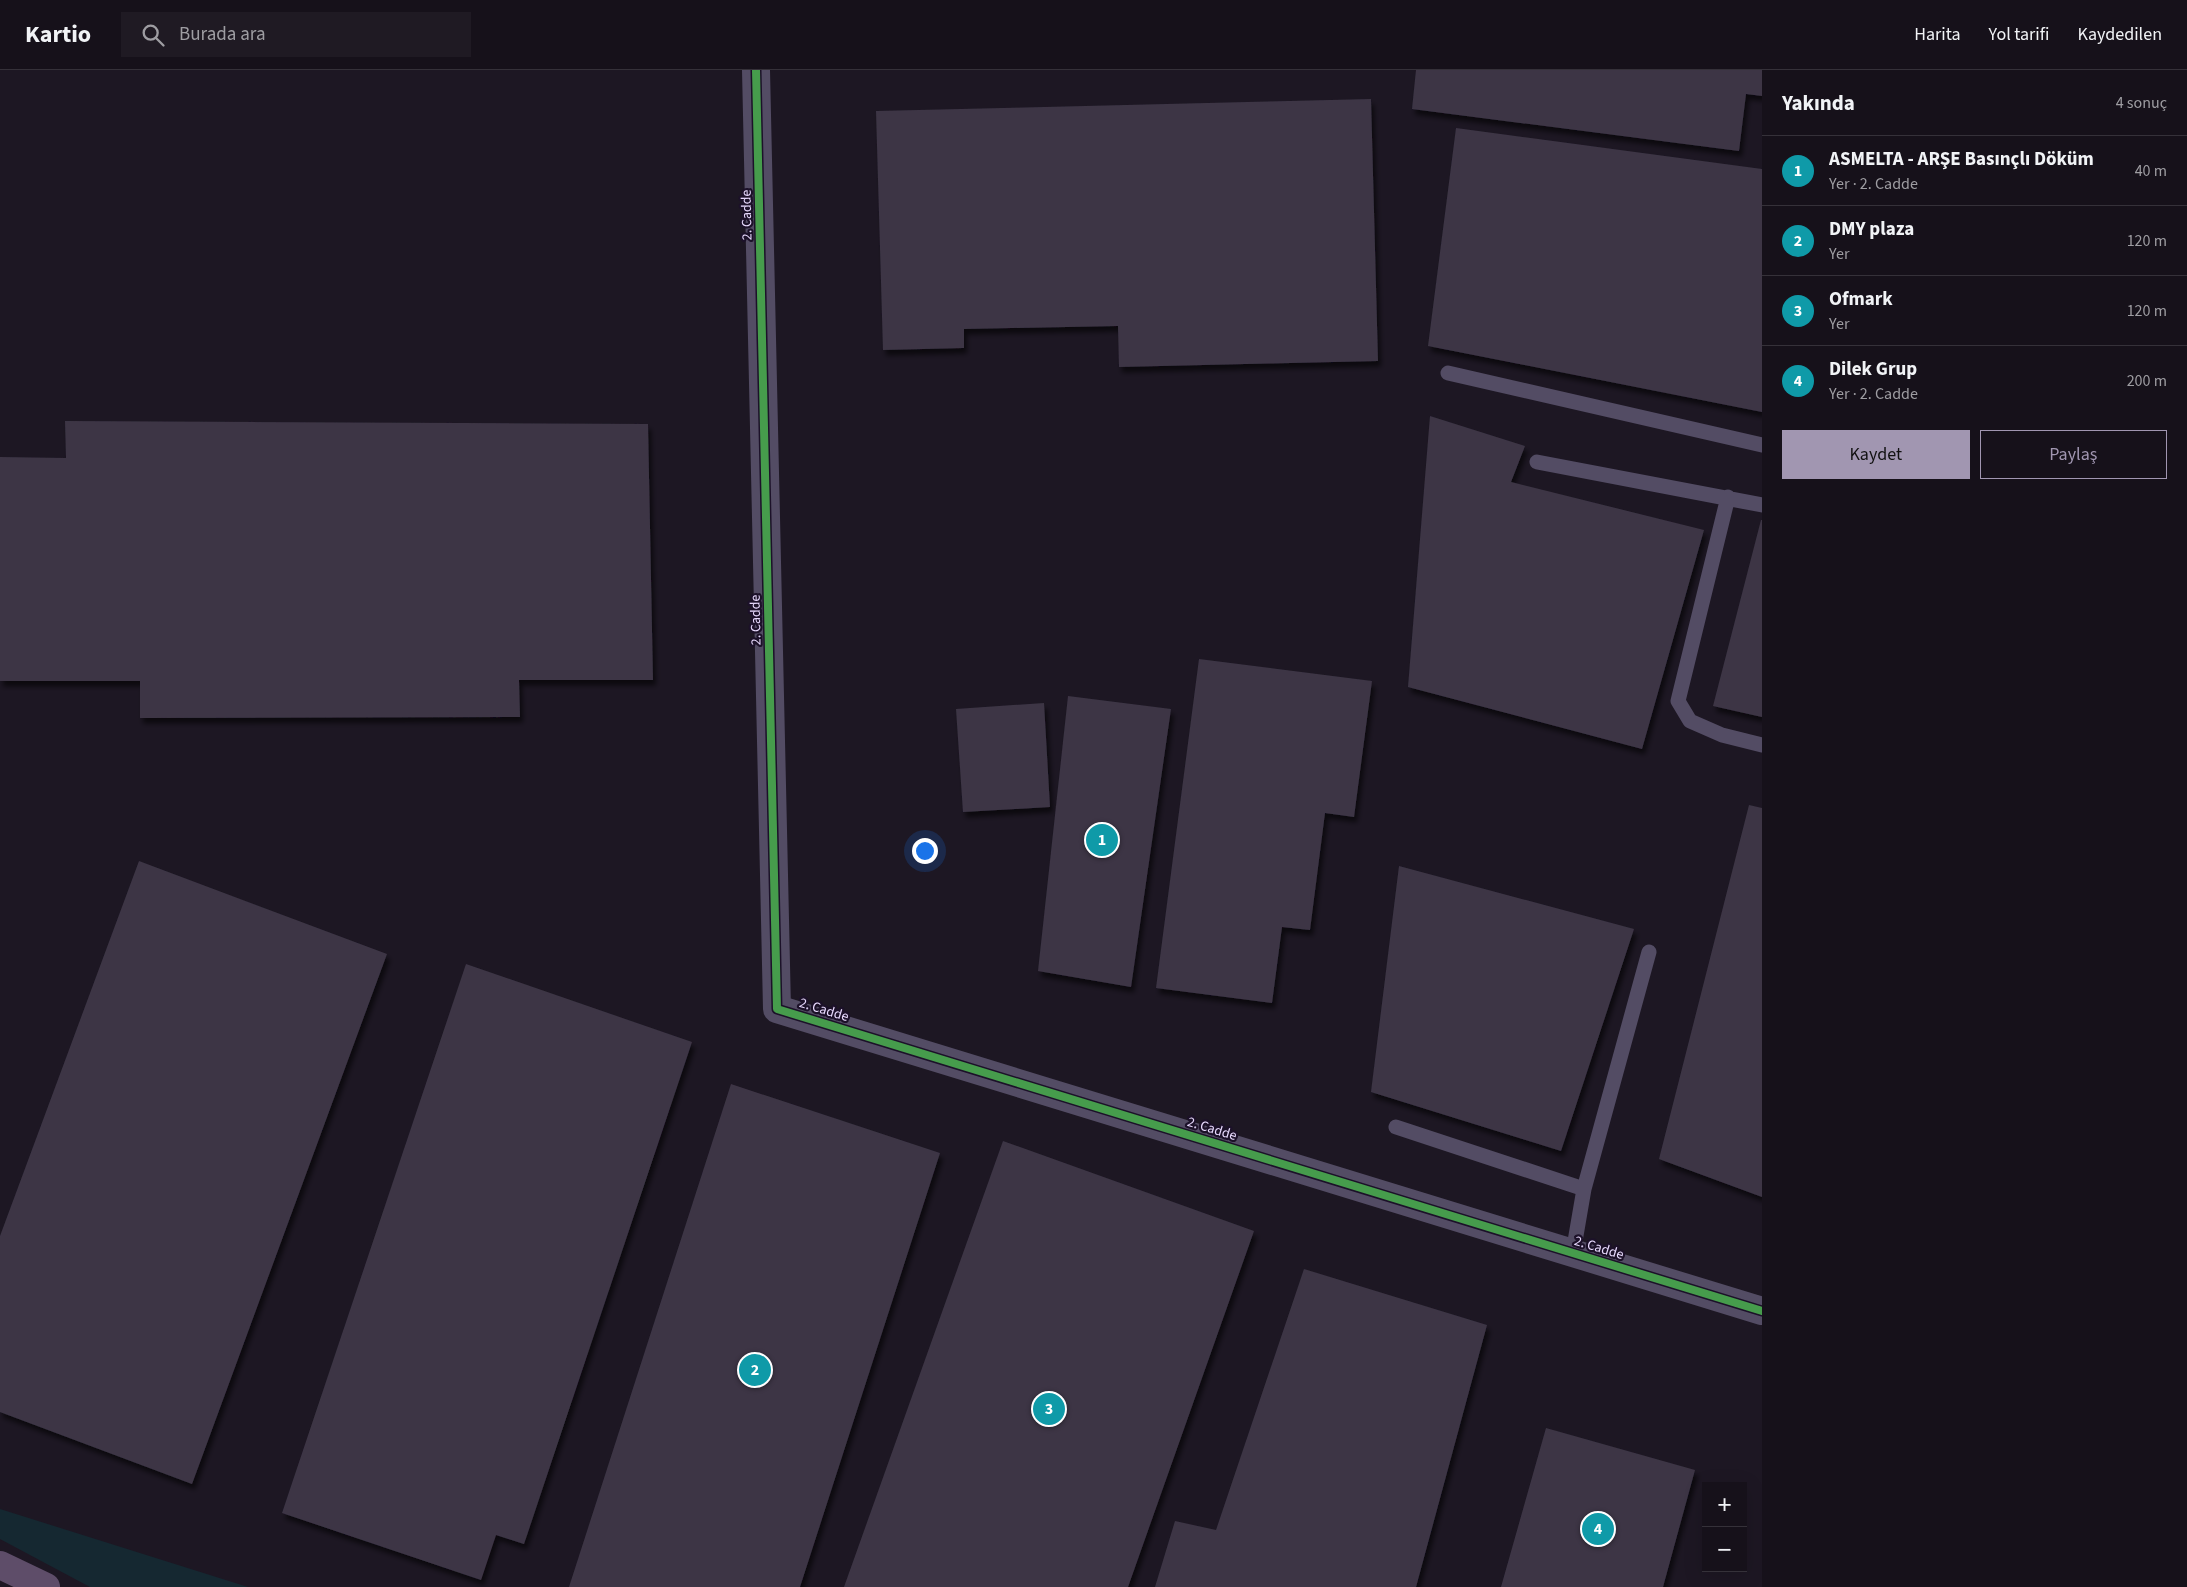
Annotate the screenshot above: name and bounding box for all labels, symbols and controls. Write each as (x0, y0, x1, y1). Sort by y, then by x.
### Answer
search box (121, 12, 471, 57)
text: Kartio (25, 17, 91, 52)
icon: search (139, 21, 167, 49)
text: Burada ara (179, 21, 266, 48)
text: Harita (1914, 22, 1961, 47)
text: Yol tarifi (1989, 22, 2049, 47)
text: Kaydedilen (2077, 22, 2162, 47)
text: Yakında (1782, 88, 1855, 118)
text: 4 sonuç (2116, 92, 2167, 114)
text: ASMELTA - ARŞE Basınçlı Döküm (1829, 146, 2094, 173)
text: 1 (1794, 160, 1802, 182)
text: 40 m (2135, 160, 2167, 182)
text: Yer · 2. Cadde (1829, 173, 1918, 195)
street label: 2. Cadde (737, 189, 757, 241)
text: DMY plaza (1829, 216, 1914, 243)
text: 2 (1794, 230, 1802, 252)
text: 120 m (2127, 230, 2167, 252)
text: Yer (1829, 243, 1849, 265)
text: Ofmark (1829, 286, 1893, 313)
text: 3 (1794, 300, 1802, 322)
text: 120 m (2127, 300, 2167, 322)
text: Yer (1829, 313, 1849, 335)
text: Dilek Grup (1829, 356, 1917, 383)
text: 4 (1794, 370, 1802, 392)
text: 200 m (2127, 370, 2167, 392)
text: Yer · 2. Cadde (1829, 383, 1918, 405)
button: Kaydet (1782, 430, 1970, 479)
button: Paylaş (1980, 430, 2167, 479)
street label: 2. Cadde (746, 594, 766, 646)
pin: 1 (1086, 821, 1118, 859)
your location (912, 838, 938, 864)
street label: 2. Cadde (797, 993, 851, 1027)
street label: 2. Cadde (1185, 1112, 1239, 1146)
street label: 2. Cadde (1572, 1231, 1626, 1265)
pin: 2 (739, 1351, 771, 1389)
pin: 3 (1033, 1390, 1065, 1428)
map controls (1702, 1482, 1747, 1572)
button: + (1702, 1482, 1747, 1527)
pin: 4 (1582, 1510, 1614, 1548)
button: − (1702, 1527, 1747, 1572)

